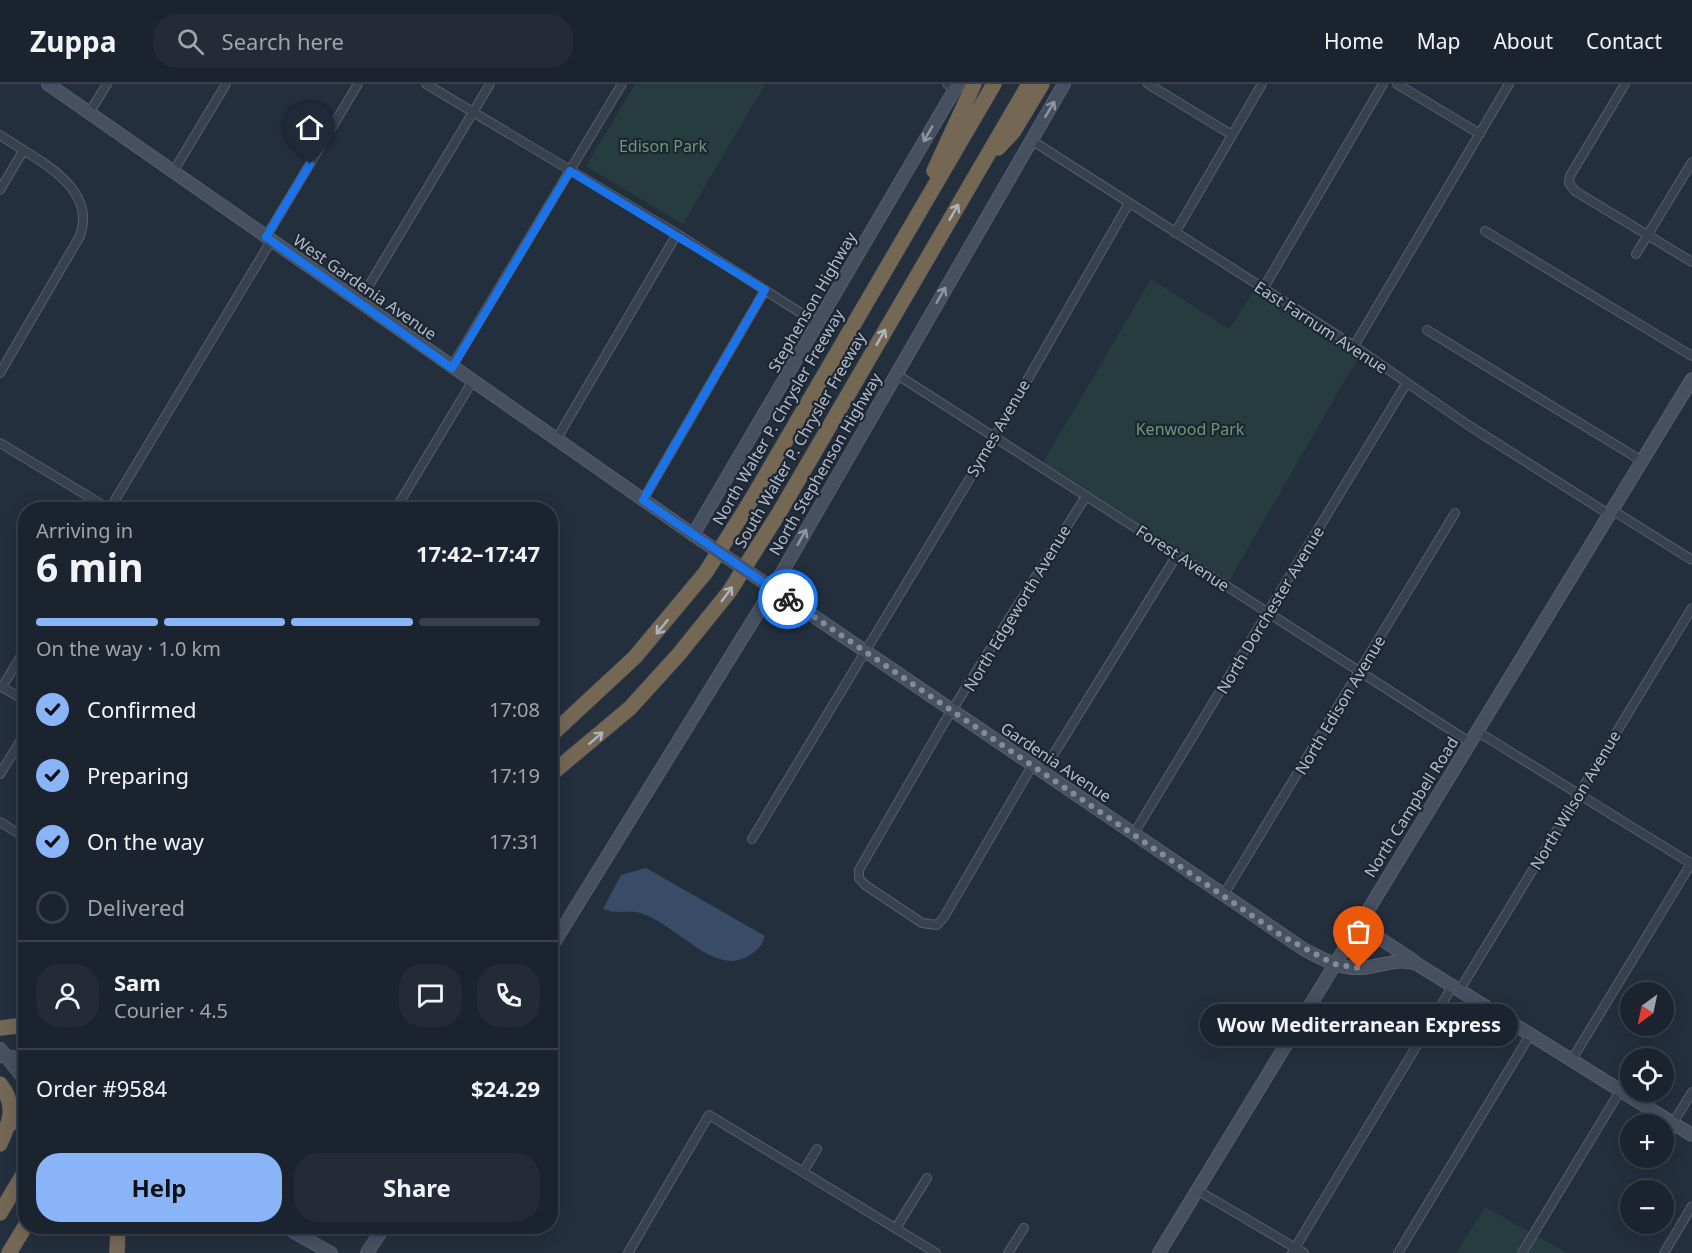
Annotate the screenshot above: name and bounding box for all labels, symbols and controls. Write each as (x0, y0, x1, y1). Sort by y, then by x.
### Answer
search box (153, 14, 573, 68)
text: Zuppa (30, 22, 117, 60)
icon: search (174, 25, 207, 58)
text: Search here (222, 26, 344, 56)
text: Home (1324, 27, 1384, 55)
text: Map (1417, 27, 1460, 55)
text: About (1493, 27, 1553, 55)
text: Contact (1586, 27, 1662, 55)
one-way arrow (1044, 101, 1056, 118)
pin (284, 102, 335, 164)
icon: home (293, 111, 326, 144)
one-way arrow (922, 125, 933, 143)
park label: Edison Park (619, 135, 707, 157)
one-way arrow (948, 204, 960, 221)
street label: Stephenson Highway (763, 227, 862, 376)
street label: West Gardenia Avenue (289, 229, 441, 345)
street label: East Farnum Avenue (1250, 276, 1392, 378)
one-way arrow (935, 287, 947, 304)
street label: North Walter P. Chrysler Freeway (707, 304, 849, 529)
street label: South Walter P. Chrysler Freeway (729, 327, 871, 552)
one-way arrow (875, 329, 887, 346)
street label: North Stephenson Highway (764, 368, 887, 559)
street label: Symes Avenue (961, 375, 1035, 481)
park label: Kenwood Park (1136, 418, 1245, 440)
text: Arriving in (36, 517, 133, 544)
street label: Forest Avenue (1132, 520, 1234, 596)
street label: North Edgeworth Avenue (959, 521, 1075, 695)
street label: North Dorchester Avenue (1211, 522, 1329, 698)
one-way arrow (797, 529, 808, 547)
text: 17:42–17:47 (416, 538, 540, 568)
text: 6 min (36, 540, 143, 593)
courier (758, 569, 818, 629)
icon: bike (772, 583, 805, 616)
one-way arrow (721, 587, 733, 603)
one-way arrow (656, 618, 669, 634)
street label: North Edison Avenue (1290, 631, 1390, 779)
text: On the way · 1.0 km (36, 635, 221, 662)
icon: check (36, 693, 69, 726)
text: Confirmed (87, 694, 197, 724)
text: 17:08 (489, 696, 540, 723)
street label: Gardenia Avenue (996, 717, 1116, 807)
street label: North Wilson Avenue (1525, 726, 1625, 874)
one-way arrow (588, 731, 603, 745)
street label: North Campbell Road (1359, 733, 1463, 881)
icon: check (36, 759, 69, 792)
text: Preparing (87, 760, 189, 790)
text: 17:19 (489, 762, 540, 789)
icon: check (36, 825, 69, 858)
text: On the way (87, 826, 204, 856)
text: 17:31 (489, 828, 540, 855)
text: Delivered (87, 892, 185, 922)
pin (1333, 906, 1384, 968)
icon: bag (1342, 915, 1375, 948)
button: person (36, 964, 99, 1027)
button: chat (399, 964, 462, 1027)
button: phone (477, 964, 540, 1027)
text: Sam (114, 967, 161, 997)
north arrow (1620, 982, 1674, 1036)
map controls (1620, 982, 1674, 1234)
text: Courier · 4.5 (114, 997, 228, 1024)
callout: Wow Mediterranean Express (1200, 1004, 1518, 1046)
text: Wow Mediterranean Express (1217, 1011, 1501, 1038)
button: locate (1620, 1048, 1674, 1102)
text: Order #9584 (36, 1073, 167, 1103)
text: $24.29 (471, 1073, 540, 1103)
button: + (1620, 1114, 1674, 1168)
button: Help (36, 1153, 282, 1222)
button: Share (294, 1153, 540, 1222)
button: − (1620, 1180, 1674, 1234)

